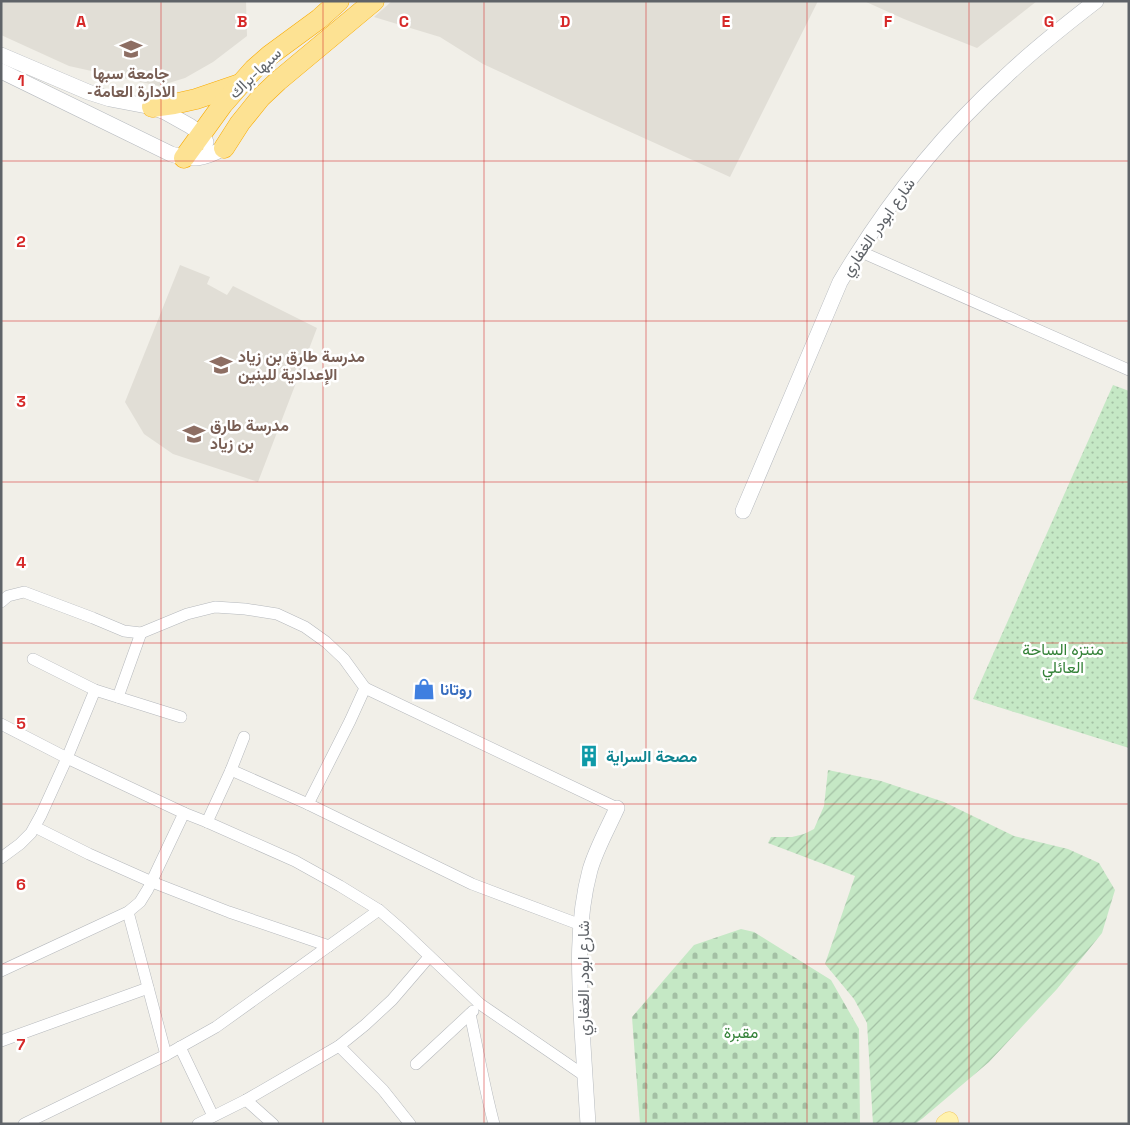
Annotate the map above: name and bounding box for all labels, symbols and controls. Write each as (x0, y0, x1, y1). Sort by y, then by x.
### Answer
text: A (76, 11, 86, 32)
text: B (237, 11, 247, 32)
text: C (399, 11, 409, 32)
text: D (560, 11, 570, 32)
text: E (722, 11, 731, 32)
text: F (884, 11, 893, 32)
text: G (1044, 11, 1054, 32)
school or university icon: جامعة سبها -الادارة العامة (118, 36, 144, 62)
street label: سبها-براك (224, 43, 286, 103)
place label: جامعة سبها -الادارة العامة (87, 63, 175, 102)
text: 1 (17, 70, 25, 91)
street label: شارع ابودر الغفاري (836, 174, 922, 282)
text: 2 (16, 231, 26, 252)
place label: مدرسة طارق بن زياد الإعدادية للبنين (238, 346, 365, 385)
school or university icon: مدرسة طارق بن زياد الإعدادية للبنين (208, 352, 234, 378)
text: 3 (16, 391, 26, 412)
place label: مدرسة طارق بن زياد (210, 415, 289, 454)
school or university icon: مدرسة طارق بن زياد (181, 421, 207, 447)
text: 4 (16, 552, 26, 573)
park label: منتزه الساحة العائلي (1022, 639, 1104, 681)
shop icon: روتانا (411, 676, 437, 702)
place label: روتانا (440, 679, 472, 700)
text: 5 (16, 713, 26, 734)
building icon: مصحة السراية (576, 743, 602, 769)
place label: مصحة السراية (606, 746, 698, 767)
text: 6 (16, 874, 26, 895)
street label: شارع ابودر الغفاري (573, 920, 597, 1036)
park label: مقبرة (724, 1022, 758, 1043)
text: 7 (17, 1034, 26, 1055)

